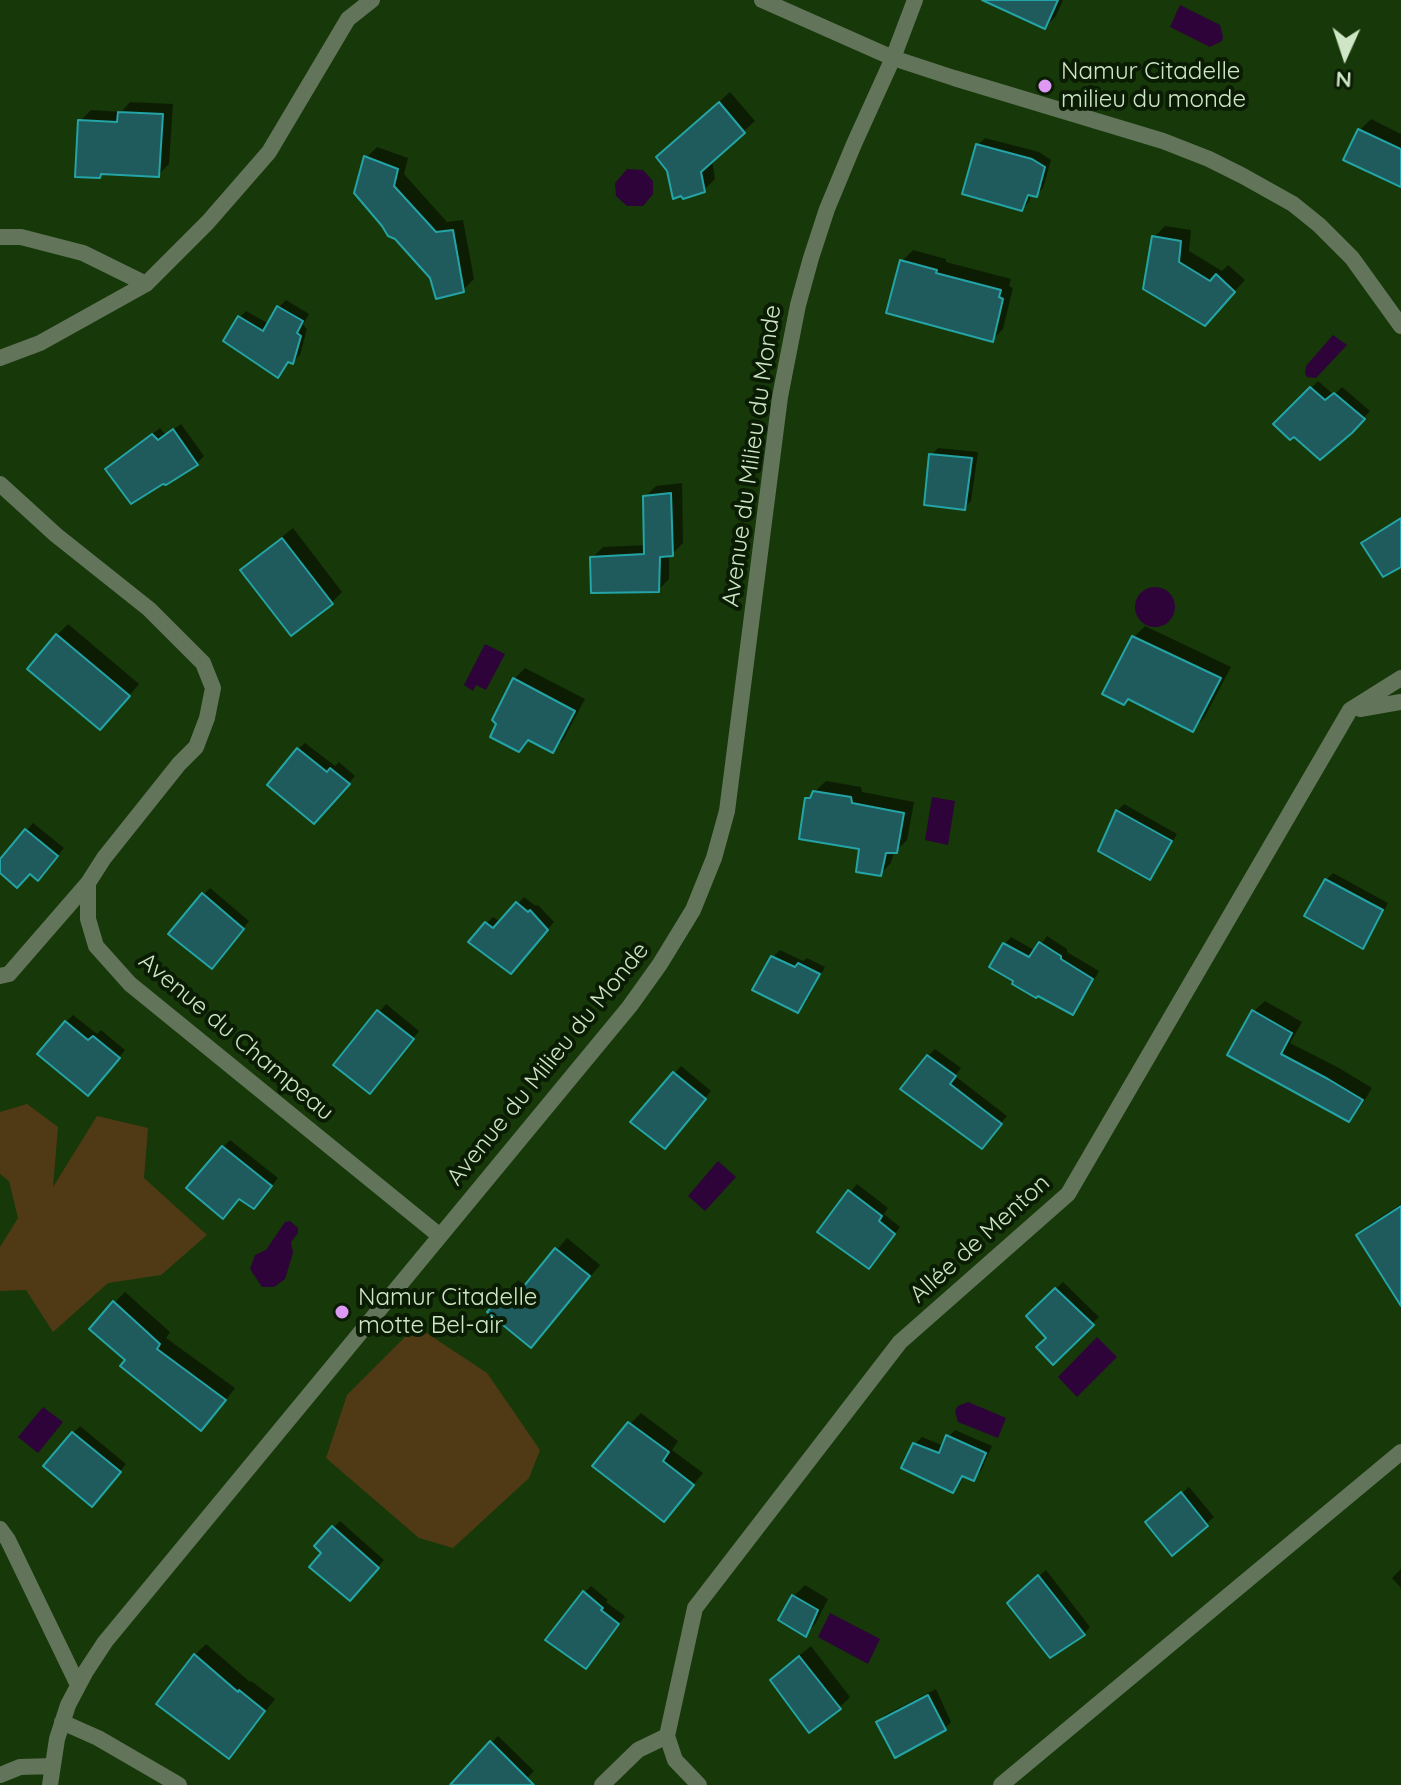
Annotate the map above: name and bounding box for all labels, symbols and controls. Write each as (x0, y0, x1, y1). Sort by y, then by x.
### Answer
north arrow (1305, 16, 1385, 96)
place label: Namur Citadelle milieu du monde (1061, 58, 1246, 114)
text: N (1335, 66, 1353, 94)
marker: Namur Citadelle milieu du monde (1036, 77, 1054, 95)
street label: Avenue du Milieu du Monde (717, 303, 787, 609)
street label: Avenue du Milieu du Monde (441, 937, 655, 1191)
street label: Avenue du Champeau (133, 947, 339, 1127)
street label: Allée de Menton (904, 1169, 1056, 1309)
place label: Namur Citadelle motte Bel-air (358, 1284, 537, 1340)
marker: Namur Citadelle motte Bel-air (333, 1303, 351, 1321)

